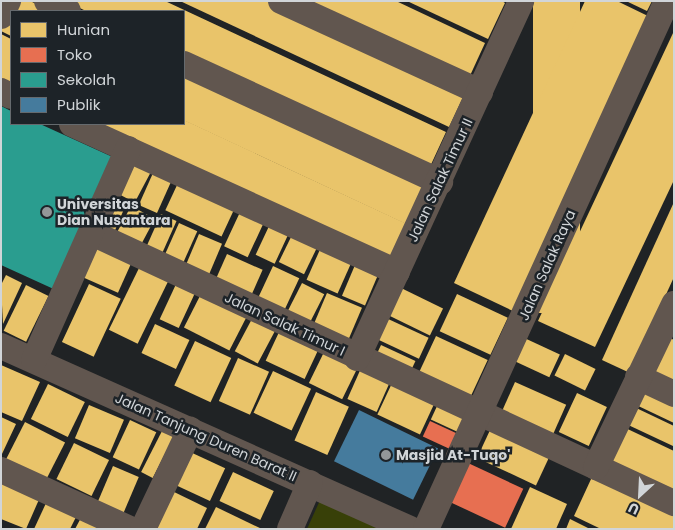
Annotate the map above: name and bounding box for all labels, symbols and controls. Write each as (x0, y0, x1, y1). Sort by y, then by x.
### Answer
legend (10, 10, 185, 125)
text: Hunian (57, 19, 110, 40)
text: Toko (57, 44, 92, 65)
text: Sekolah (57, 69, 116, 90)
text: Publik (57, 94, 101, 115)
street label: Jalan Salak Timur II (404, 116, 476, 244)
place label: Universitas Dian Nusantara (57, 196, 171, 228)
marker: Universitas Dian Nusantara (41, 206, 53, 218)
street label: Jalan Salak Raya (515, 207, 579, 323)
street label: Jalan Salak Timur I (222, 289, 348, 359)
street label: Jalan Tanjung Duren Barat II (113, 389, 299, 485)
place label: Masjid At-Tuqo' (396, 447, 510, 463)
marker: Masjid At-Tuqo' (380, 449, 392, 461)
north arrow (615, 470, 665, 520)
text: U (625, 497, 642, 520)

